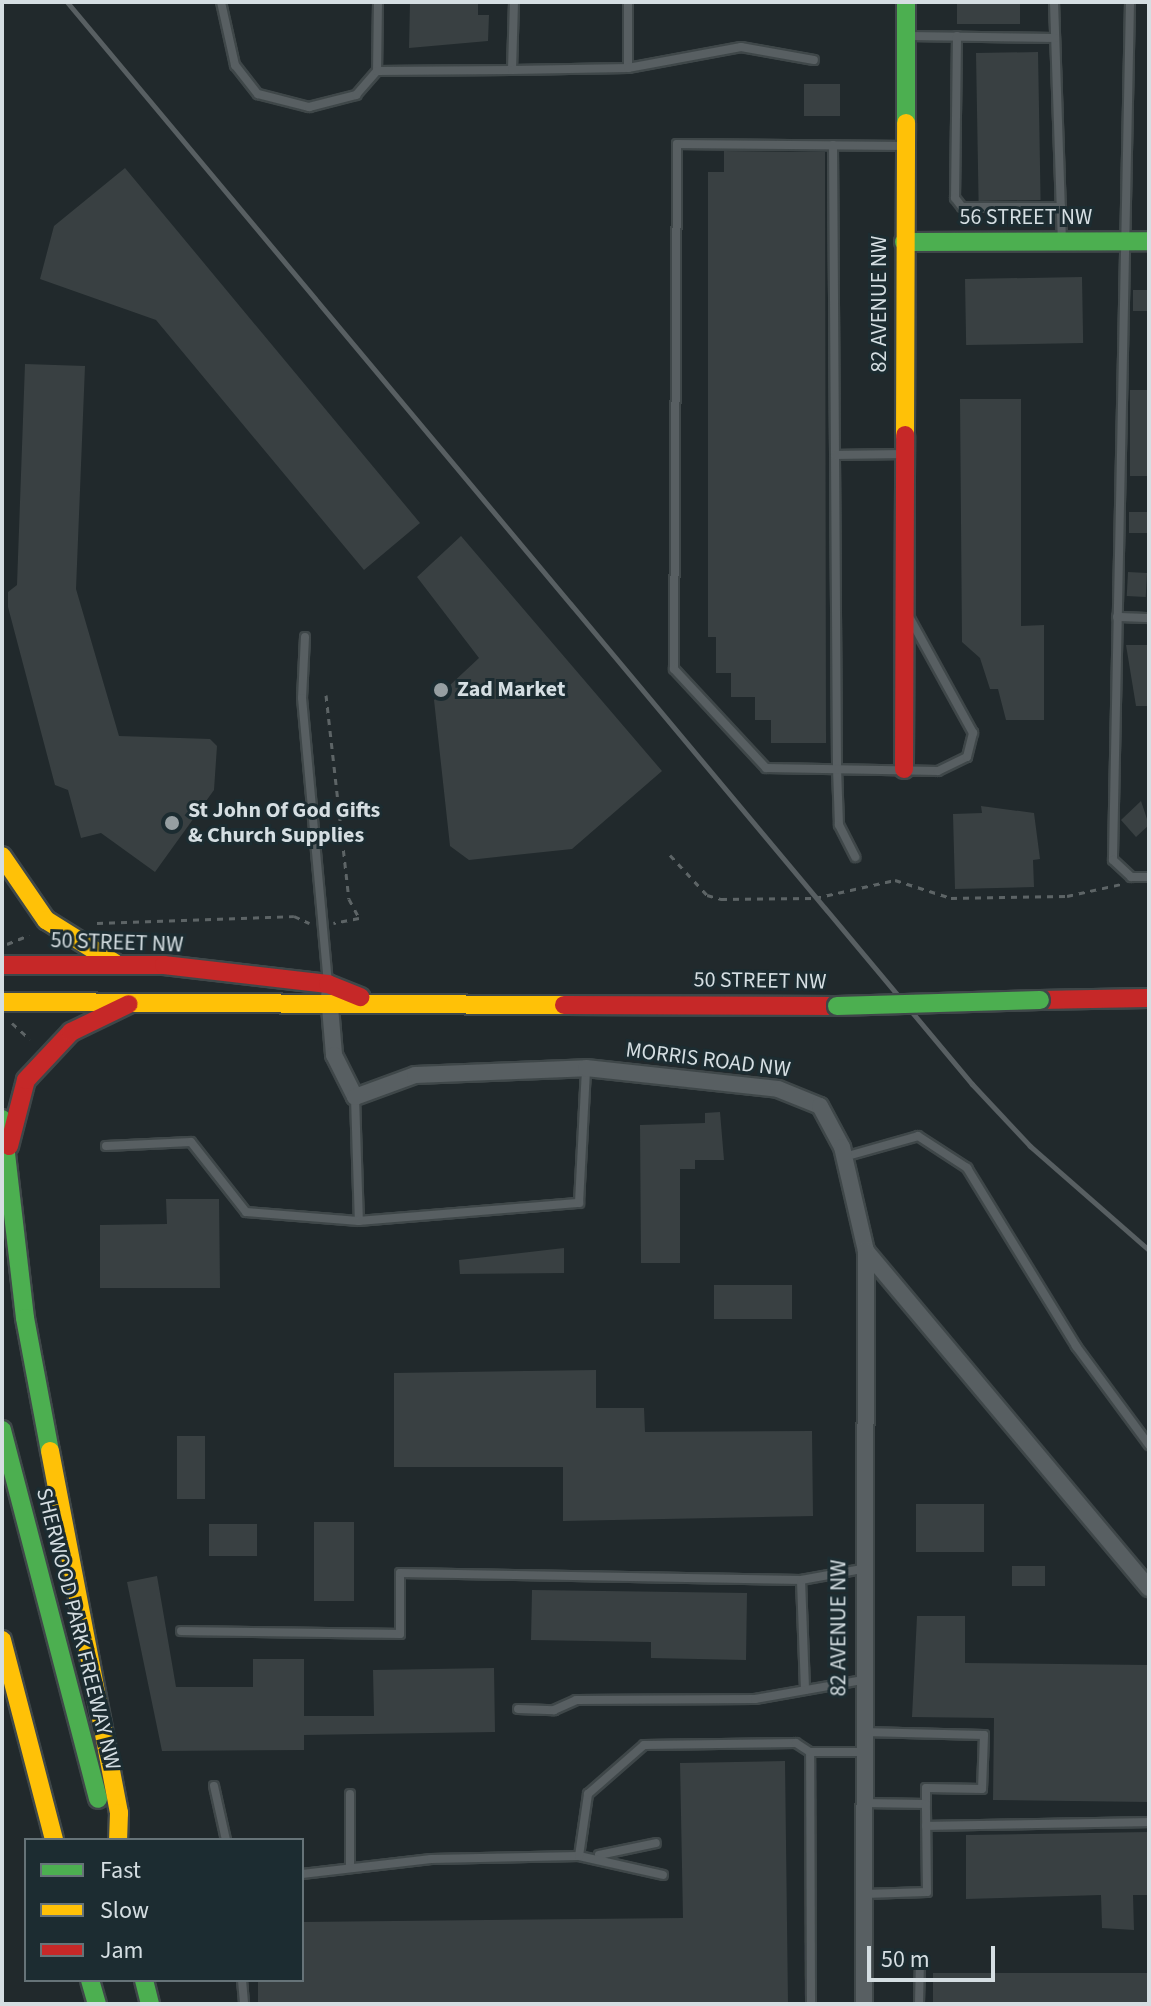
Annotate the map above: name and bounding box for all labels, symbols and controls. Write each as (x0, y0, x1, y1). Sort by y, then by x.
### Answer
street label: 56 STREET NW (960, 205, 1092, 231)
street label: 82 AVENUE NW (867, 236, 893, 372)
place label: Zad Market (457, 677, 565, 703)
marker: Zad Market (432, 681, 450, 699)
place label: St John Of God Gifts & Church Supplies (188, 797, 380, 848)
marker: St John Of God Gifts & Church Supplies (163, 814, 181, 832)
street label: 50 STREET NW (50, 927, 184, 959)
street label: 50 STREET NW (693, 967, 827, 995)
street label: MORRIS ROAD NW (624, 1037, 792, 1083)
street label: SHERWOOD PARK FREEWAY NW (30, 1485, 126, 1773)
street label: 82 AVENUE NW (826, 1560, 852, 1696)
legend (24, 1838, 304, 1982)
text: Fast (100, 1853, 141, 1888)
text: Slow (100, 1893, 149, 1928)
scale bar (871, 1930, 999, 1980)
text: Jam (100, 1933, 144, 1968)
text: 50 m (881, 1942, 930, 1977)

